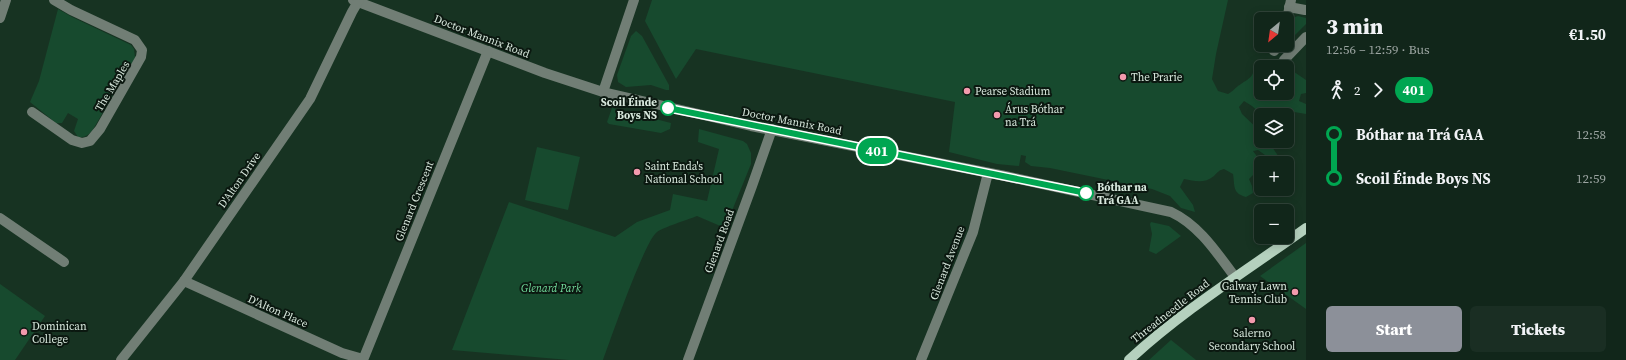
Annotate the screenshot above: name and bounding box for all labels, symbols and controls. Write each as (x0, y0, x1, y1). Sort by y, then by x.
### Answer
street label: Doctor Mannix Road (432, 11, 532, 62)
text: 3 min (1326, 11, 1383, 41)
north arrow (1254, 12, 1294, 52)
map controls (1254, 12, 1294, 244)
text: €1.50 (1569, 24, 1606, 45)
text: 12:56 – 12:59 · Bus (1326, 41, 1430, 58)
street label: The Maples (91, 58, 134, 114)
button: locate (1254, 60, 1294, 100)
place label: The Prarie (1131, 70, 1183, 85)
marker: The Prarie (1118, 72, 1128, 82)
icon: walk (1326, 79, 1348, 101)
icon: forward (1367, 79, 1389, 101)
text: 401 (1403, 80, 1425, 100)
text: 2 (1354, 82, 1361, 99)
place label: Pearse Stadium (975, 84, 1050, 99)
marker: Pearse Stadium (962, 86, 972, 96)
place label: Scoil Éinde Boys NS (601, 95, 657, 123)
marker: Scoil Éinde Boys NS (660, 100, 676, 116)
place label: Árus Bóthar na Trá (1005, 102, 1064, 130)
street label: Doctor Mannix Road (741, 104, 844, 139)
button: layers (1254, 108, 1294, 148)
marker: Árus Bóthar na Trá (992, 110, 1002, 120)
text: Bóthar na Trá GAA (1356, 124, 1484, 145)
text: 12:58 (1576, 126, 1606, 143)
line badge: 401 (854, 138, 900, 164)
text: 401 (866, 141, 888, 161)
street label: D'Alton Drive (215, 149, 264, 211)
button: + (1254, 156, 1294, 196)
street label: Glenard Crescent (392, 159, 437, 243)
place label: Saint Enda's National School (645, 159, 722, 187)
marker: Saint Enda's National School (632, 167, 642, 177)
text: Scoil Éinde Boys NS (1356, 168, 1491, 189)
text: 12:59 (1576, 170, 1606, 187)
place label: Bóthar na Trá GAA (1097, 180, 1147, 208)
marker: Bóthar na Trá GAA (1078, 185, 1094, 201)
button: − (1254, 204, 1294, 244)
street label: Glenard Road (701, 206, 738, 275)
street label: Glenard Avenue (926, 224, 969, 302)
street label: Threadneedle Road (1128, 276, 1213, 347)
place label: Galway Lawn Tennis Club (1222, 279, 1287, 307)
park label: Glenard Park (521, 281, 582, 296)
marker: Galway Lawn Tennis Club (1290, 287, 1300, 297)
street label: D'Alton Place (245, 291, 311, 332)
button: Start (1326, 306, 1462, 352)
button: Tickets (1470, 306, 1606, 352)
marker: Salerno Secondary School (1247, 315, 1257, 325)
place label: Dominican College (32, 319, 87, 347)
place label: Salerno Secondary School (1209, 326, 1295, 354)
marker: Dominican College (19, 327, 29, 337)

